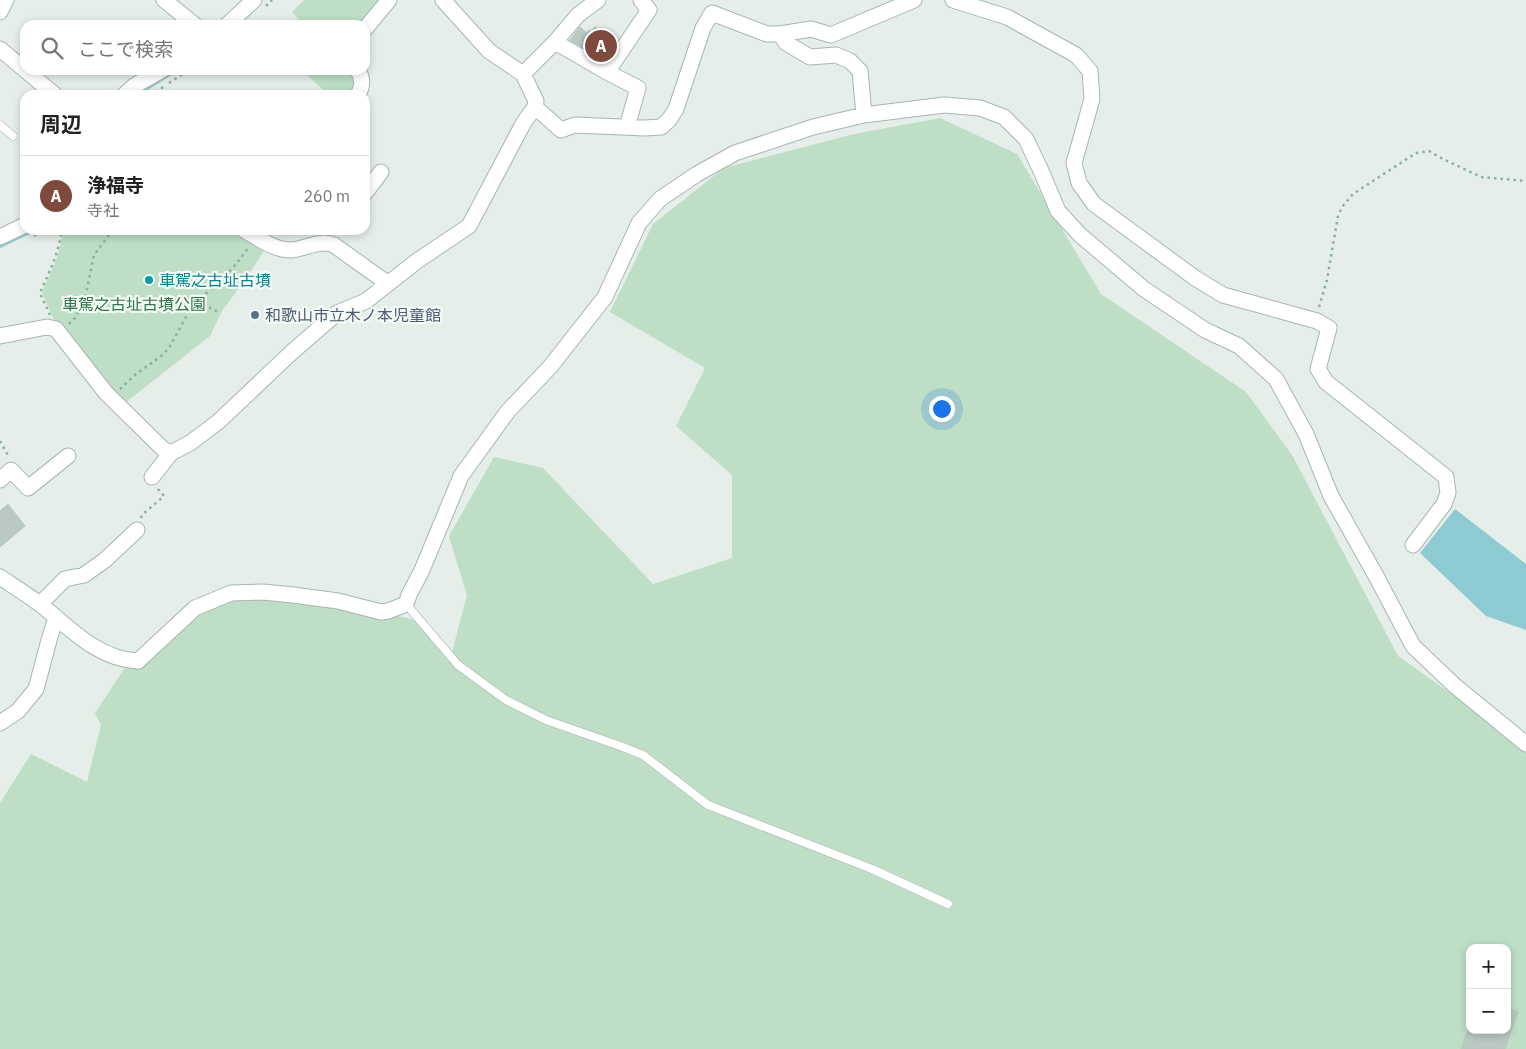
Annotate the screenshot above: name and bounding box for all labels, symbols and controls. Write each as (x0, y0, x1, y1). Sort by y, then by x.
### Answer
search box (20, 20, 370, 75)
pin: A (585, 27, 617, 65)
icon: search (38, 34, 66, 62)
text: ここで検索 (78, 37, 173, 61)
text: 周辺 (40, 110, 82, 138)
text: 浄福寺 (87, 173, 144, 197)
text: A (51, 186, 61, 206)
text: 260 m (303, 186, 350, 206)
text: 寺社 (87, 200, 119, 220)
place label: 車駕之古址古墳 (159, 270, 271, 290)
marker: 車駕之古址古墳 (143, 274, 155, 286)
park label: 車駕之古址古墳公園 (62, 294, 206, 314)
place label: 和歌山市立木ノ本児童館 (265, 305, 441, 325)
marker: 和歌山市立木ノ本児童館 (249, 309, 261, 321)
your location (929, 396, 955, 422)
map controls (1466, 944, 1511, 1034)
button: + (1466, 944, 1511, 989)
button: − (1466, 989, 1511, 1034)

